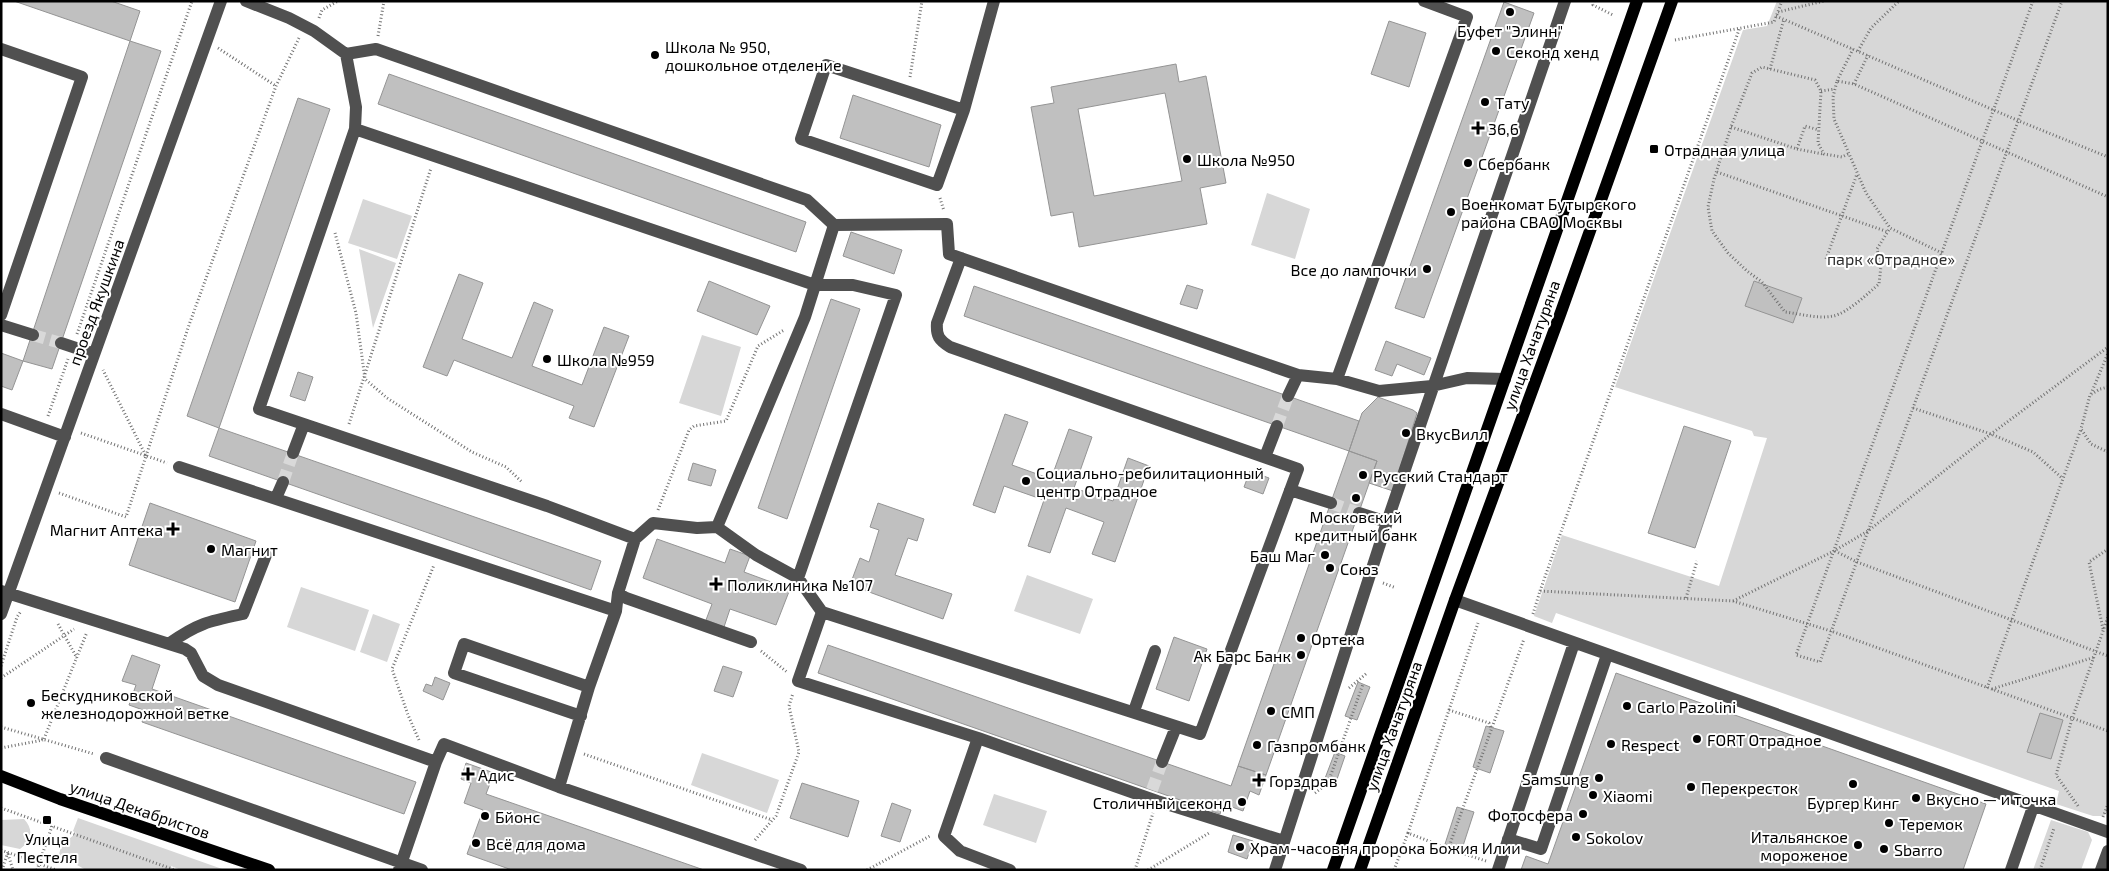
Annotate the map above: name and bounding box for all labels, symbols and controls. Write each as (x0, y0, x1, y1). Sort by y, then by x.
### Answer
marker: Буфет "Элинн" (1504, 6, 1516, 18)
place label: Буфет "Элинн" (1457, 21, 1563, 41)
place label: Школа № 950, дошкольное отделение (665, 37, 842, 74)
place label: Секонд хенд (1506, 42, 1599, 61)
marker: Секонд хенд (1490, 45, 1502, 57)
marker: Школа № 950, дошкольное отделение (649, 49, 661, 61)
place label: Тату (1495, 93, 1530, 113)
marker: Тату (1479, 96, 1491, 108)
place label: 36,6 (1488, 119, 1519, 138)
marker: 36,6 (1472, 122, 1484, 134)
place label: Отрадная улица (1664, 140, 1785, 160)
marker: Отрадная улица (1648, 143, 1660, 155)
place label: Школа №950 (1197, 150, 1295, 169)
marker: Школа №950 (1181, 153, 1193, 165)
place label: Сбербанк (1478, 154, 1551, 173)
marker: Сбербанк (1462, 157, 1474, 169)
place label: Военкомат Бутырского района СВАО Москвы (1461, 194, 1636, 231)
marker: Военкомат Бутырского района СВАО Москвы (1445, 206, 1457, 218)
street label: проезд Якушкина (64, 236, 129, 368)
park label: парк «Отрадное» (1827, 249, 1955, 268)
place label: Все до лампочки (1290, 260, 1417, 279)
marker: Все до лампочки (1421, 263, 1433, 275)
street label: улица Хачатуряна (1499, 277, 1564, 413)
place label: Школа №959 (557, 350, 655, 369)
marker: Школа №959 (541, 353, 553, 365)
place label: ВкусВилл (1416, 424, 1488, 444)
marker: ВкусВилл (1400, 427, 1412, 439)
place label: Социально-ребилитационный центр Отрадное (1036, 463, 1264, 500)
place label: Русский Стандарт (1373, 466, 1508, 486)
marker: Русский Стандарт (1357, 469, 1369, 481)
marker: Социально-ребилитационный центр Отрадное (1020, 475, 1032, 487)
marker: Московский кредитный банк (1350, 492, 1362, 504)
place label: Московский кредитный банк (1295, 507, 1418, 544)
place label: Магнит Аптека (50, 520, 163, 539)
marker: Магнит Аптека (167, 523, 179, 535)
place label: Магнит (221, 540, 278, 559)
marker: Магнит (205, 543, 217, 555)
place label: Баш Маг (1250, 546, 1316, 565)
marker: Баш Маг (1319, 549, 1331, 561)
place label: Союз (1340, 559, 1379, 578)
marker: Союз (1324, 562, 1336, 574)
place label: Поликлиника №107 (727, 575, 873, 594)
marker: Поликлиника №107 (709, 577, 723, 591)
place label: Ортека (1311, 629, 1365, 648)
marker: Ортека (1295, 632, 1307, 644)
place label: Ак Барс Банк (1193, 646, 1291, 665)
marker: Ак Барс Банк (1295, 649, 1307, 661)
street label: улица Хачатуряна (1361, 658, 1426, 794)
place label: Бескудниковской железнодорожной ветке (41, 685, 229, 722)
marker: Бескудниковской железнодорожной ветке (25, 697, 37, 709)
place label: Carlo Pazolini (1637, 697, 1736, 716)
marker: Carlo Pazolini (1621, 700, 1633, 712)
place label: СМП (1281, 702, 1315, 721)
marker: СМП (1265, 705, 1277, 717)
place label: FORT Отрадное (1707, 730, 1822, 749)
marker: FORT Отрадное (1691, 733, 1703, 745)
place label: Respect (1621, 735, 1679, 754)
place label: Газпромбанк (1267, 736, 1366, 755)
marker: Respect (1605, 738, 1617, 750)
marker: Газпромбанк (1251, 739, 1263, 751)
place label: Адис (478, 765, 515, 784)
marker: Адис (462, 768, 474, 780)
place label: Samsung (1522, 769, 1589, 788)
place label: Горздрав (1269, 771, 1338, 790)
marker: Samsung (1593, 772, 1605, 784)
marker: Горздрав (1253, 774, 1265, 786)
street label: улица Декабристов (67, 776, 213, 843)
place label: Перекресток (1701, 778, 1799, 797)
marker: Бургер Кинг (1847, 778, 1859, 790)
marker: Перекресток (1685, 781, 1697, 793)
place label: Xiaomi (1603, 786, 1653, 805)
marker: Xiaomi (1587, 789, 1599, 801)
place label: Вкусно — и точка (1926, 789, 2056, 809)
marker: Вкусно — и точка (1910, 792, 1922, 804)
place label: Столичный секонд (1093, 793, 1232, 812)
place label: Бургер Кинг (1807, 793, 1900, 813)
marker: Столичный секонд (1236, 796, 1248, 808)
place label: Фотосфера (1488, 805, 1573, 824)
place label: Бйонс (495, 807, 540, 826)
marker: Фотосфера (1577, 808, 1589, 820)
marker: Бйонс (479, 810, 491, 822)
marker: Улица Пестеля (41, 814, 53, 826)
place label: Теремок (1899, 814, 1963, 833)
marker: Теремок (1883, 817, 1895, 829)
place label: Итальянское мороженое (1751, 827, 1848, 864)
place label: Sokolov (1586, 828, 1644, 847)
place label: Улица Пестеля (16, 829, 78, 866)
marker: Sokolov (1570, 831, 1582, 843)
place label: Всё для дома (486, 834, 586, 853)
marker: Всё для дома (470, 837, 482, 849)
place label: Храм-часовня пророка Божия Илии (1250, 838, 1521, 857)
marker: Итальянское мороженое (1852, 839, 1864, 851)
place label: Sbarro (1894, 840, 1943, 859)
marker: Храм-часовня пророка Божия Илии (1234, 841, 1246, 853)
marker: Sbarro (1878, 843, 1890, 855)

